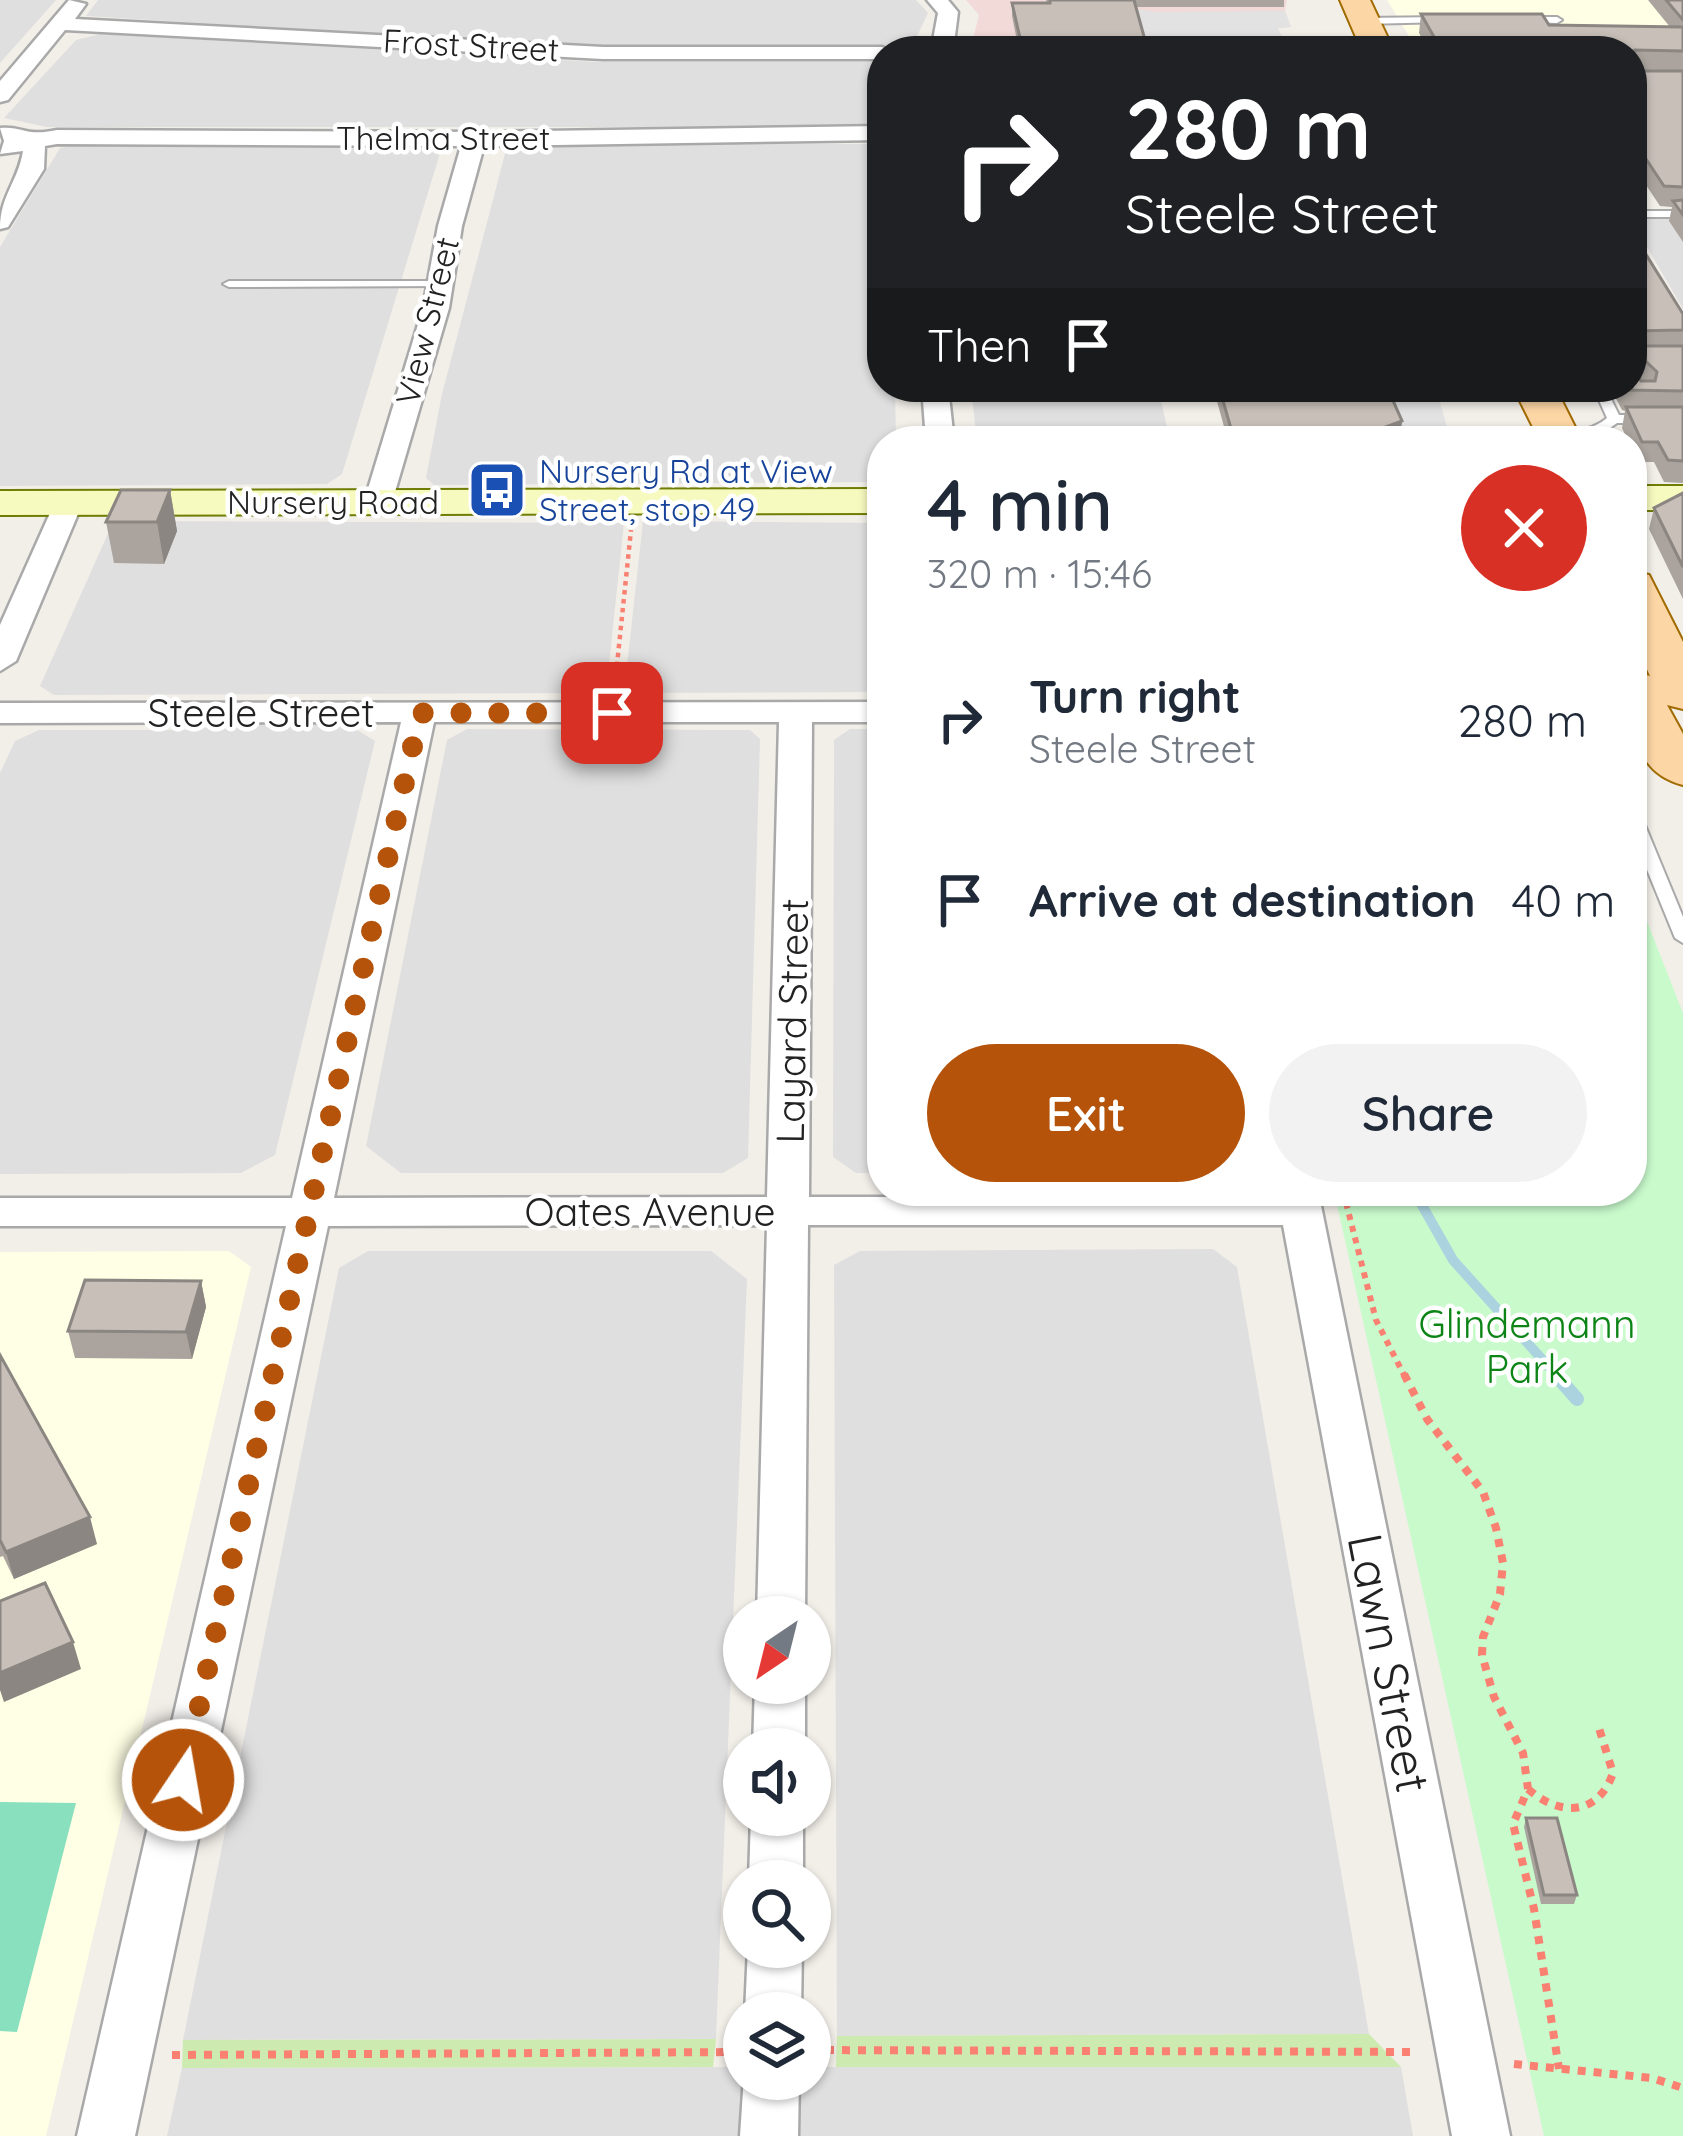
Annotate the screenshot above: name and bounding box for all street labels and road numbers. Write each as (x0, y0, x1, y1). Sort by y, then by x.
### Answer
street label: Frost Street (382, 19, 560, 70)
street label: Thelma Street (336, 117, 550, 158)
street label: View Street (386, 233, 467, 409)
street label: Nursery Road (227, 481, 439, 522)
street label: Steele Street (148, 688, 374, 737)
street label: Layard Street (765, 898, 818, 1144)
street label: Oates Avenue (525, 1187, 775, 1236)
street label: Lawn Street (1335, 1528, 1444, 1797)

